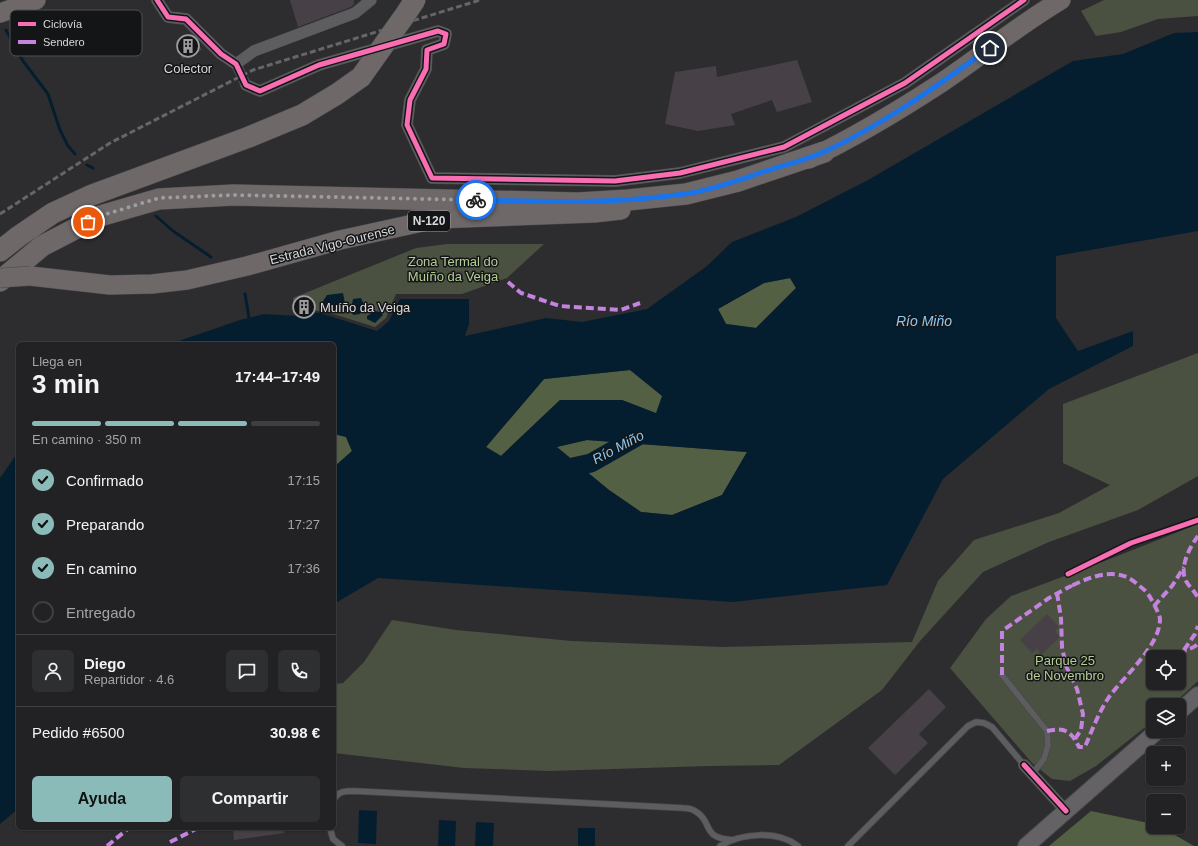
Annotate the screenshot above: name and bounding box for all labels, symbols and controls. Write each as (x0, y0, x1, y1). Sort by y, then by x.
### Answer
legend (10, 10, 142, 56)
text: Ciclovía (43, 18, 83, 30)
pin (973, 31, 1007, 65)
building icon: Colector (175, 33, 201, 59)
text: Sendero (43, 36, 85, 48)
icon: home (979, 37, 1001, 59)
place label: Colector (164, 61, 213, 76)
courier (456, 180, 496, 220)
icon: bike (465, 189, 487, 211)
pin (71, 205, 105, 239)
icon: bag (77, 211, 99, 233)
road number: N-120 (408, 211, 450, 231)
street label: Estrada Vigo-Ourense (268, 222, 396, 267)
park label: Zona Termal do Muíño da Veiga (408, 254, 499, 284)
building icon: Muíño da Veiga (291, 294, 317, 320)
place label: Muíño da Veiga (320, 300, 411, 315)
water label: Río Miño (896, 313, 952, 329)
text: Llega en (32, 354, 82, 369)
text: 17:44–17:49 (235, 368, 320, 385)
text: 3 min (32, 369, 100, 399)
water label: Río Miño (590, 427, 647, 467)
text: En camino · 350 m (32, 432, 141, 447)
icon: check (32, 469, 54, 491)
text: Confirmado (66, 472, 144, 489)
text: 17:15 (287, 473, 320, 488)
icon: check (32, 513, 54, 535)
text: Preparando (66, 516, 144, 533)
text: 17:27 (287, 517, 320, 532)
icon: check (32, 557, 54, 579)
text: En camino (66, 560, 137, 577)
text: 17:36 (287, 561, 320, 576)
text: Entregado (66, 604, 135, 621)
button: person (32, 650, 74, 692)
button: chat (226, 650, 268, 692)
button: phone (278, 650, 320, 692)
map controls (1146, 650, 1186, 834)
button: locate (1146, 650, 1186, 690)
park label: Parque 25 de Novembro (1026, 653, 1104, 683)
text: Diego (84, 655, 126, 672)
text: Repartidor · 4.6 (84, 672, 174, 687)
button: layers (1146, 698, 1186, 738)
text: Pedido #6500 (32, 724, 125, 741)
text: 30.98 € (270, 724, 320, 741)
button: + (1146, 746, 1186, 786)
button: Ayuda (32, 776, 172, 822)
button: Compartir (180, 776, 320, 822)
button: − (1146, 794, 1186, 834)

